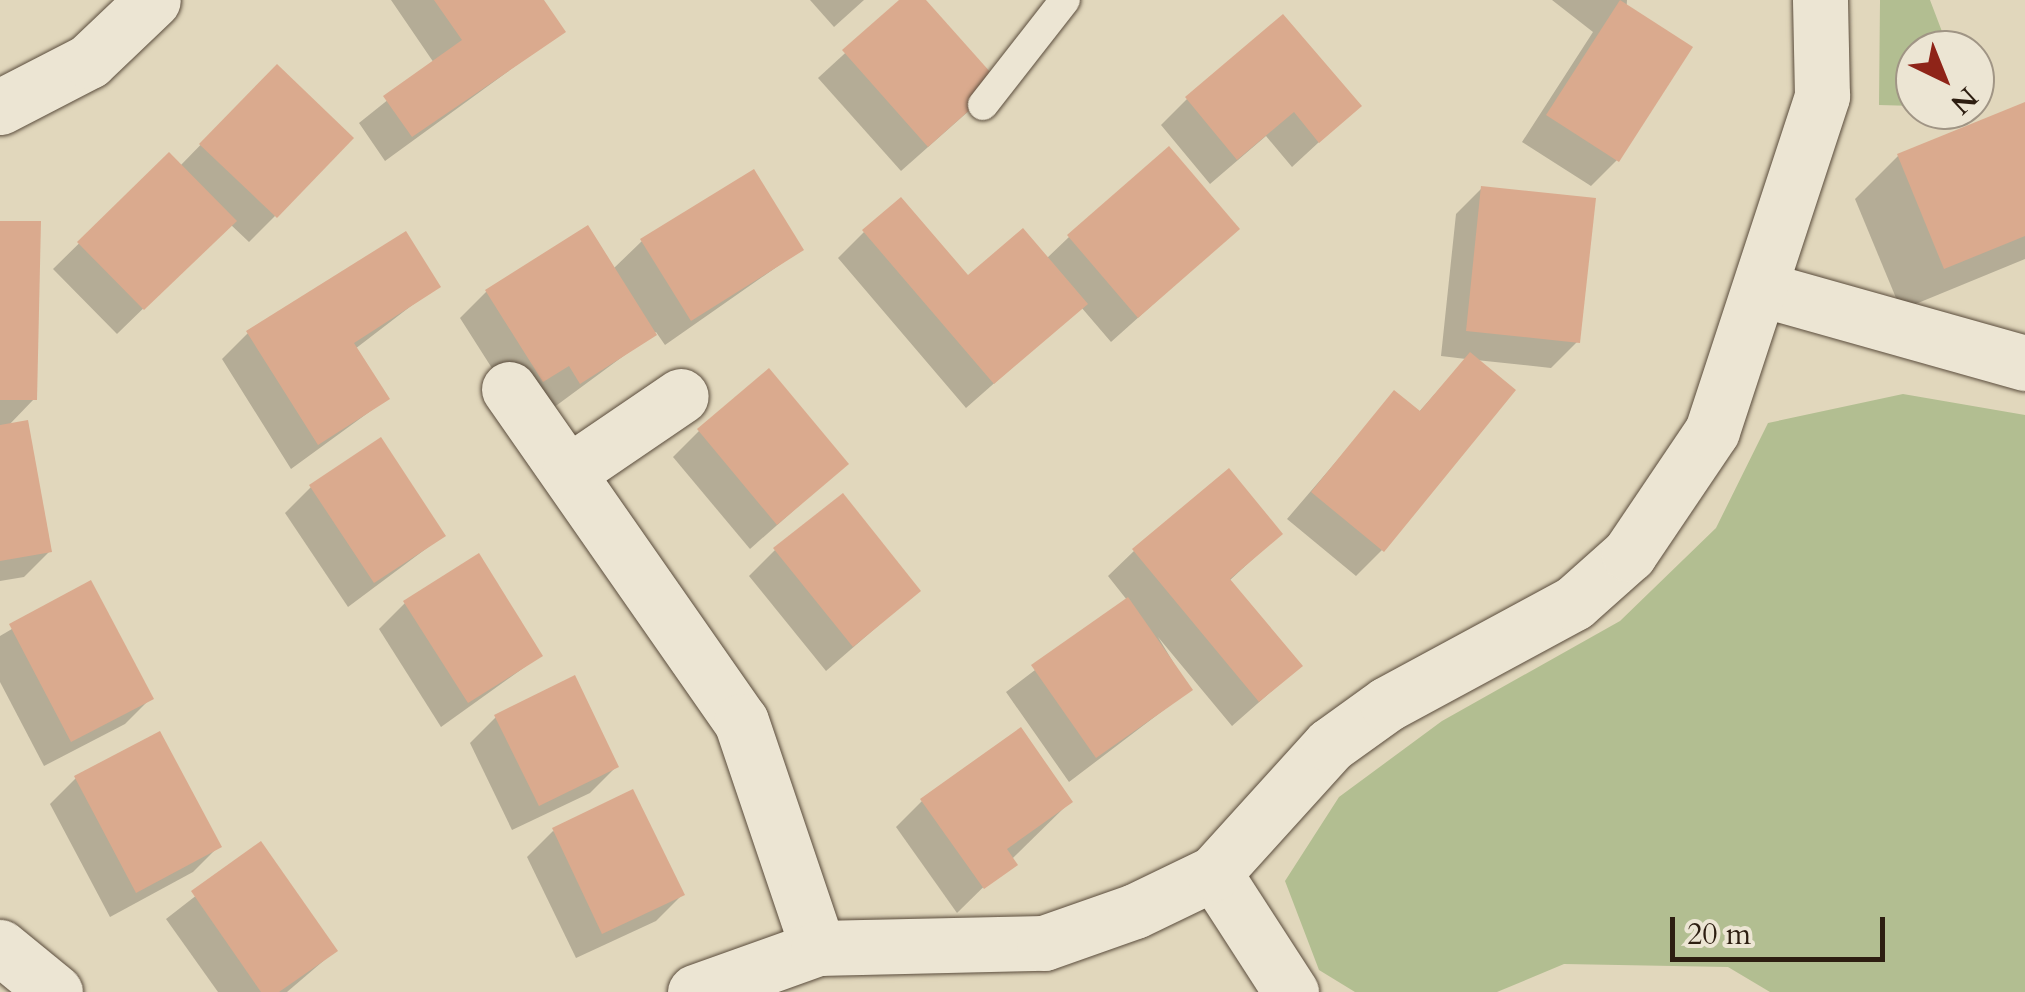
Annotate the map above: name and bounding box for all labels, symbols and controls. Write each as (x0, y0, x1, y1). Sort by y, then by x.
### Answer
north arrow (1895, 30, 1995, 130)
text: N (1942, 78, 1986, 123)
scale bar (1675, 897, 1890, 959)
text: 20 m (1687, 914, 1751, 955)

